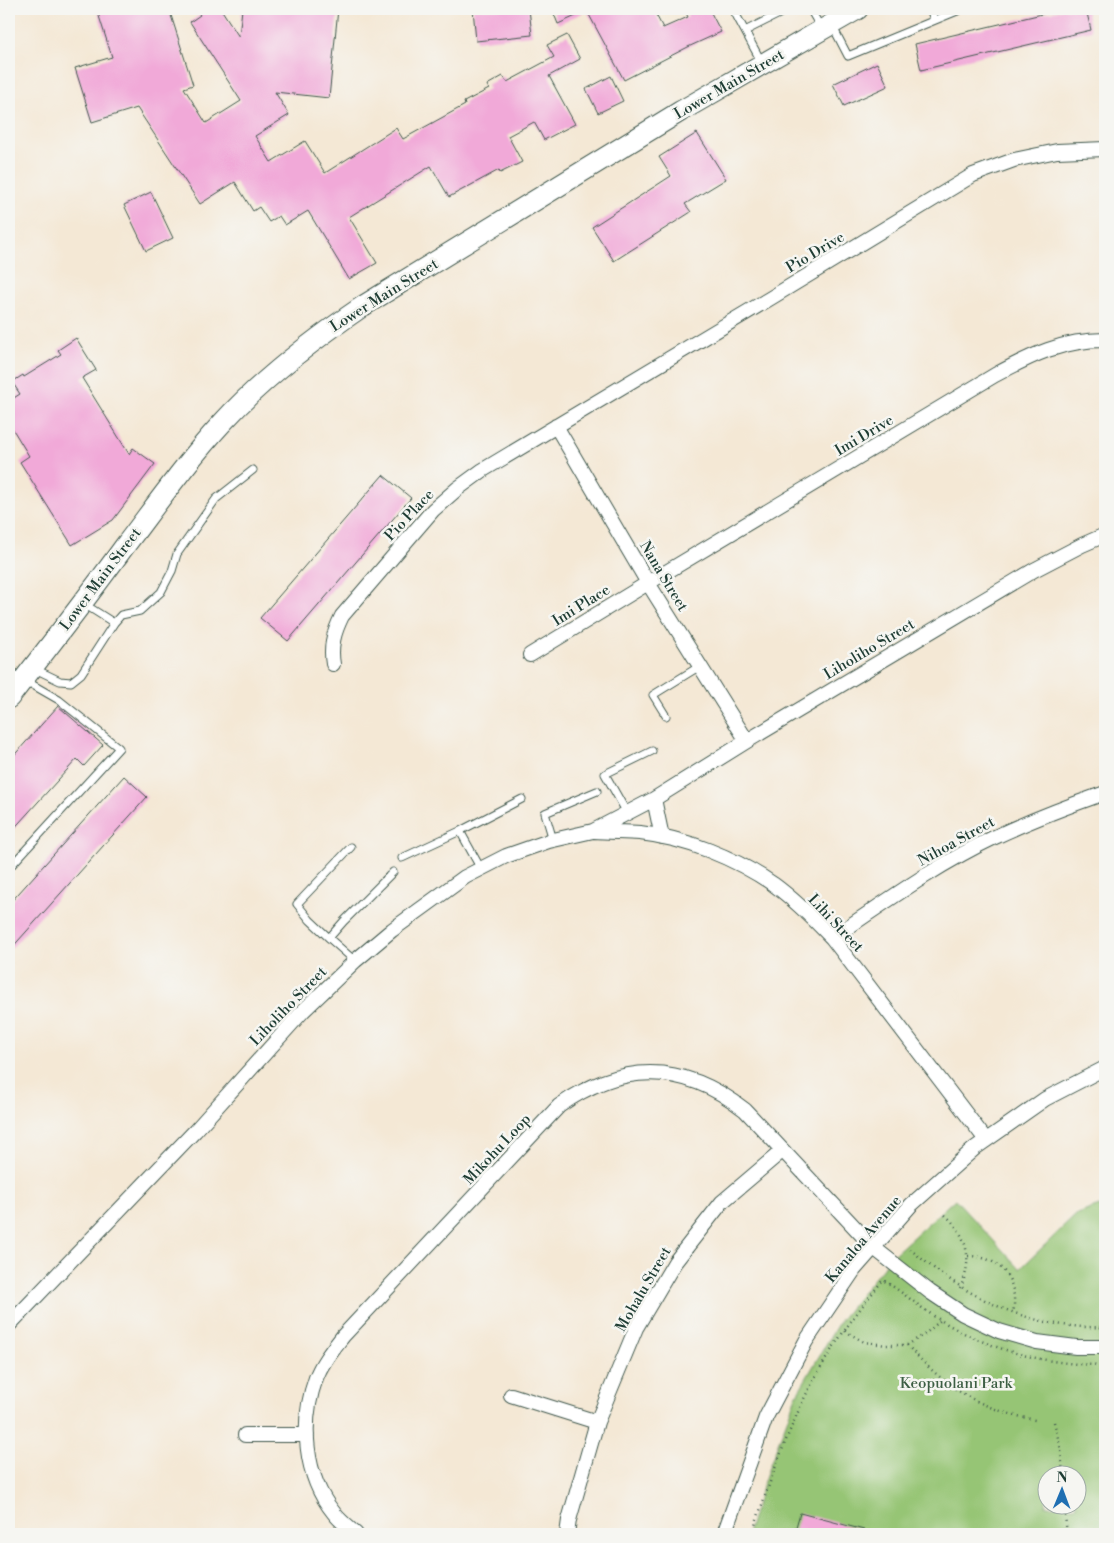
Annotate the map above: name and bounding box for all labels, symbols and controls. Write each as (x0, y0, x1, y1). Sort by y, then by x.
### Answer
street label: Lower Main Street (671, 45, 788, 124)
street label: Pio Drive (783, 228, 848, 277)
street label: Lower Main Street (327, 254, 442, 336)
street label: Imi Drive (831, 411, 897, 460)
street label: Pio Place (381, 485, 438, 545)
street label: Lower Main Street (55, 523, 146, 635)
street label: Nana Street (635, 538, 692, 616)
street label: Imi Place (549, 580, 614, 631)
street label: Liholiho Street (820, 614, 919, 684)
street label: Nihoa Street (915, 812, 999, 870)
street label: Lihi Street (804, 890, 868, 957)
street label: Liholiho Street (246, 962, 331, 1050)
street label: Mikohu Loop (460, 1110, 535, 1189)
street label: Kanaloa Avenue (821, 1192, 906, 1287)
street label: Mohalu Street (611, 1243, 676, 1335)
park label: Keopuolani Park (900, 1374, 1014, 1393)
north arrow (1036, 1466, 1086, 1516)
text: N (1057, 1469, 1068, 1487)

